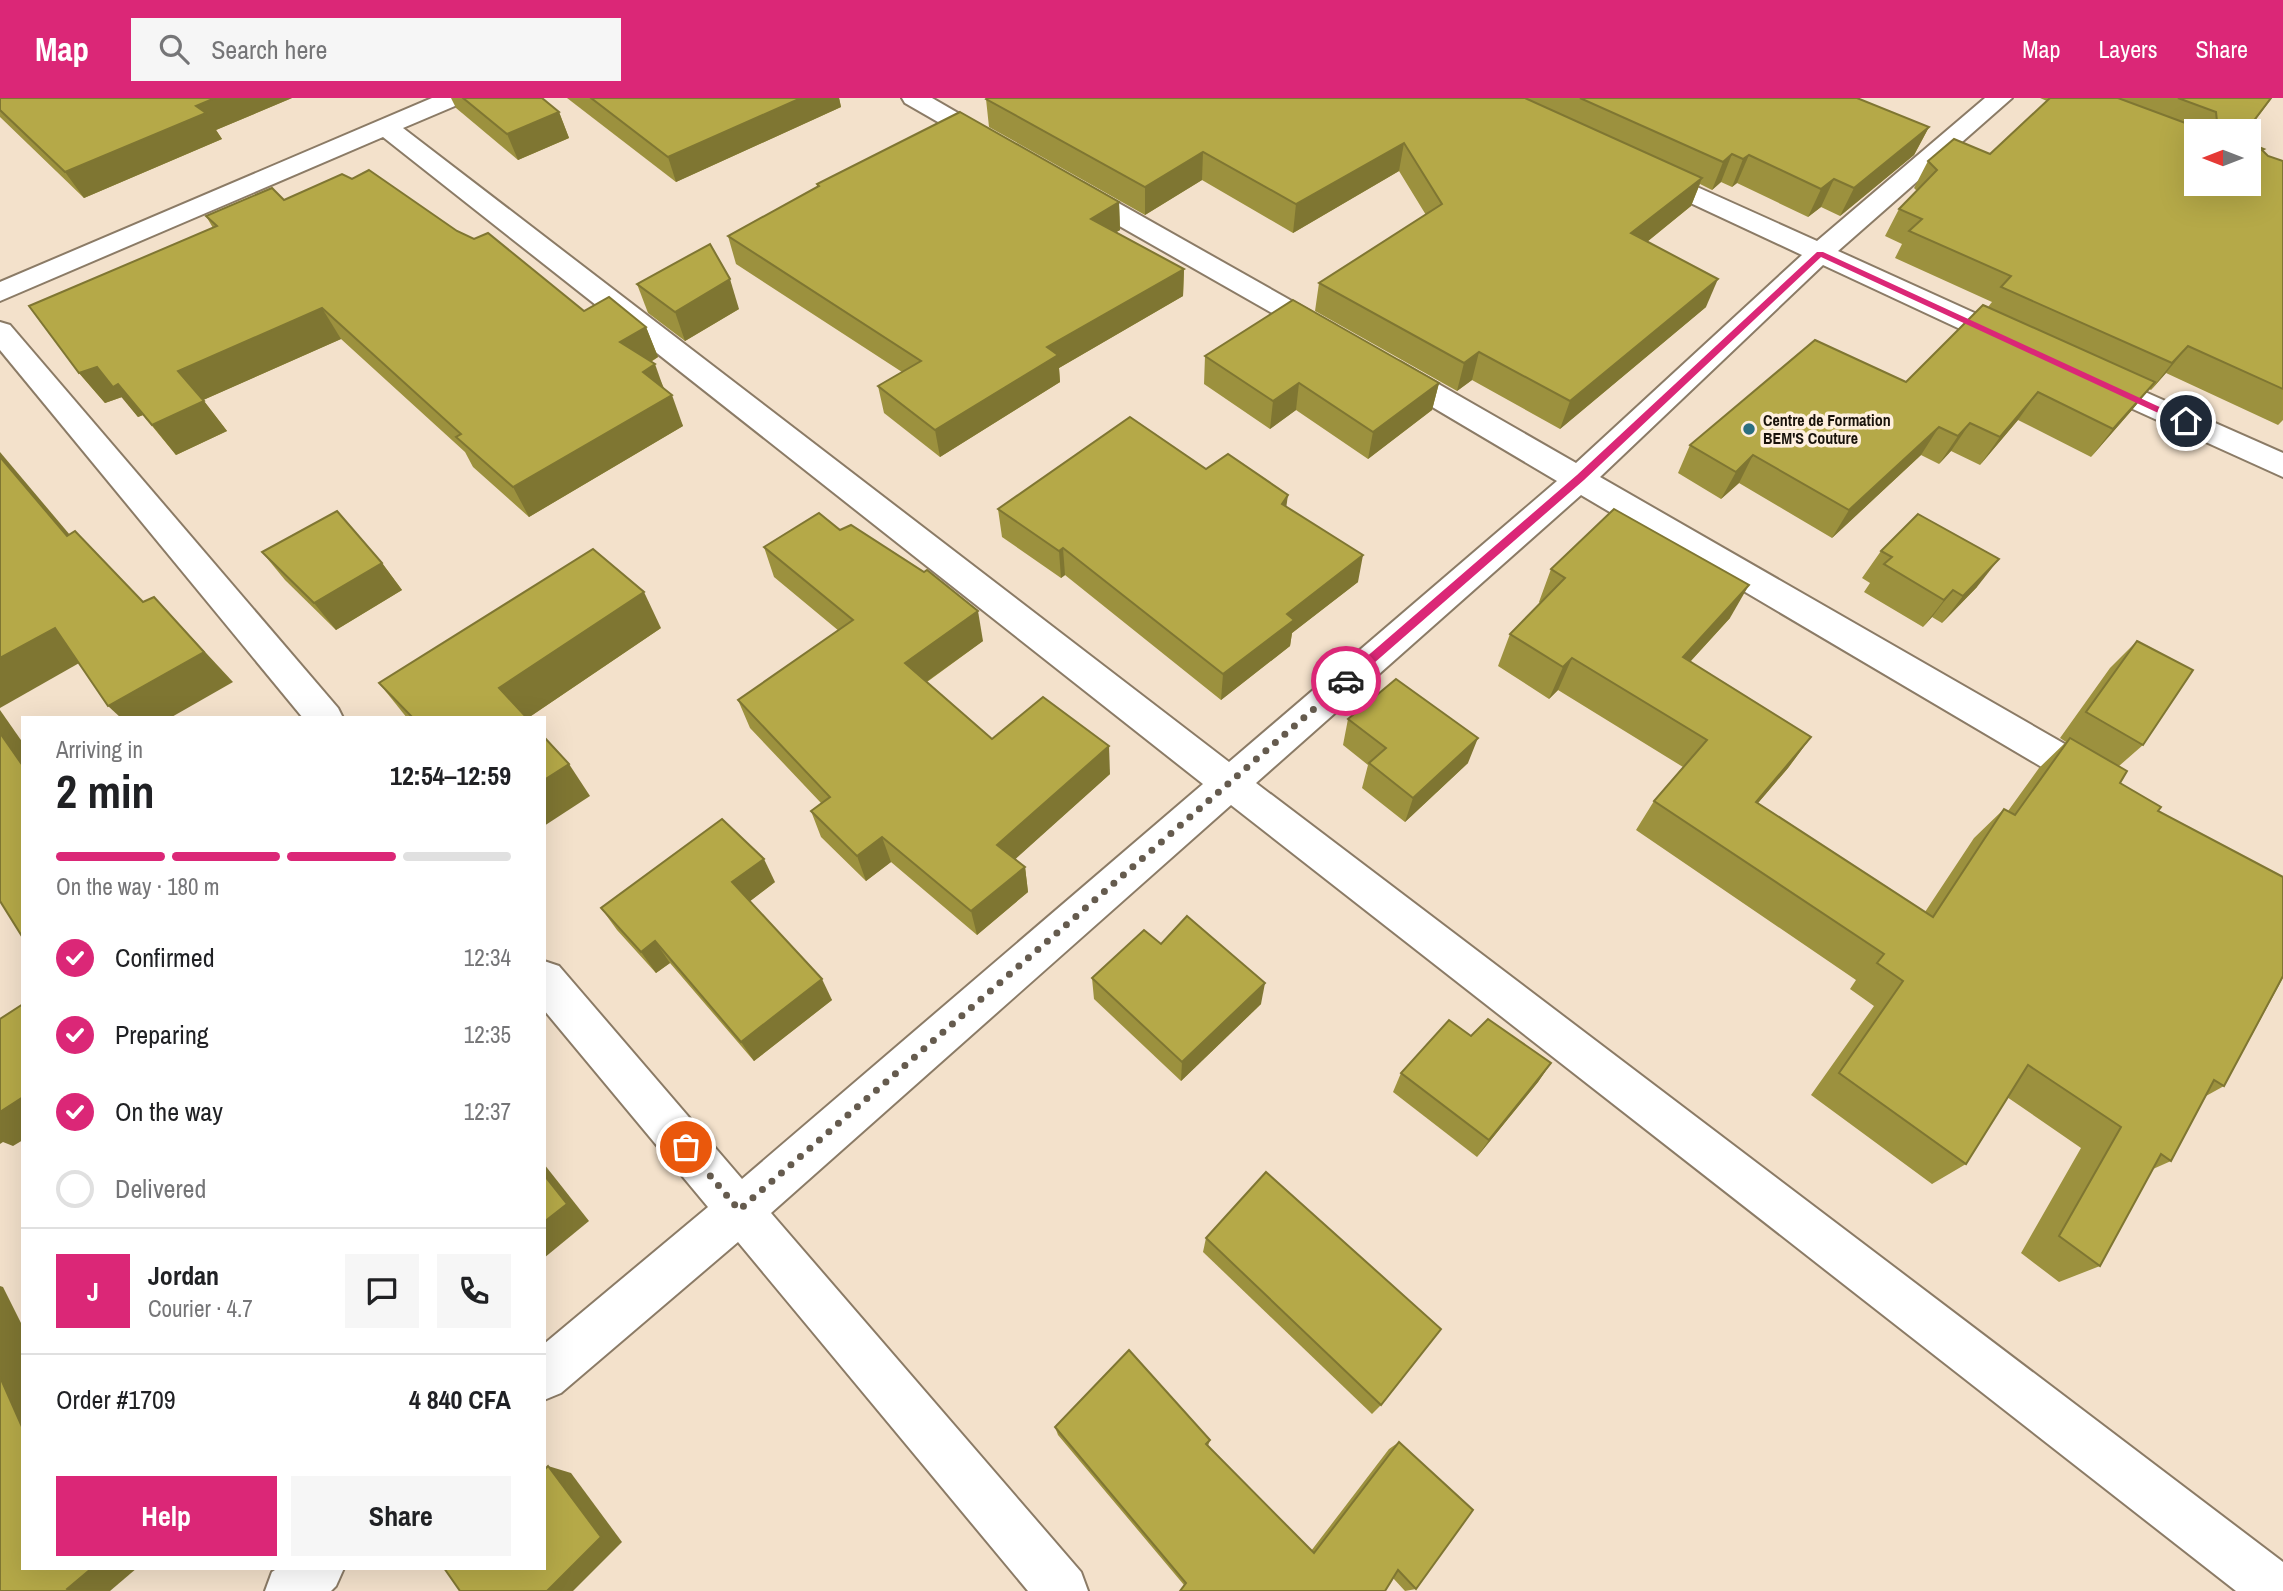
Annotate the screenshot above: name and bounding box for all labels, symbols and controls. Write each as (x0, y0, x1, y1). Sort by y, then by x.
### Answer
search box (131, 18, 621, 81)
text: Map (35, 27, 89, 71)
icon: search (155, 30, 193, 68)
text: Search here (211, 32, 327, 67)
text: Map (2022, 33, 2060, 65)
text: Layers (2098, 33, 2157, 65)
text: Share (2195, 33, 2248, 65)
north arrow (2184, 119, 2261, 196)
map controls (2184, 119, 2261, 196)
pin (2156, 391, 2216, 451)
icon: home (2167, 402, 2205, 440)
place label: Centre de Formation BEM'S Couture (1763, 409, 1891, 449)
marker: Centre de Formation BEM'S Couture (1741, 421, 1757, 437)
courier (1311, 646, 1381, 716)
icon: car (1327, 662, 1365, 700)
text: Arriving in (56, 734, 143, 765)
text: 12:54–12:59 (390, 758, 511, 793)
text: 2 min (56, 760, 155, 822)
text: On the way · 180 m (56, 871, 220, 902)
icon: check (56, 939, 94, 977)
text: Confirmed (115, 940, 215, 975)
text: 12:34 (464, 942, 511, 973)
icon: check (56, 1016, 94, 1054)
text: Preparing (115, 1017, 209, 1052)
text: 12:35 (464, 1019, 511, 1050)
icon: check (56, 1093, 94, 1131)
text: On the way (115, 1094, 223, 1129)
text: 12:37 (464, 1096, 511, 1127)
pin (656, 1117, 716, 1177)
icon: bag (667, 1128, 705, 1166)
text: Delivered (115, 1171, 206, 1206)
button: chat (345, 1254, 419, 1328)
button: phone (437, 1254, 511, 1328)
text: Jordan (148, 1258, 219, 1293)
text: J (87, 1274, 99, 1309)
text: Courier · 4.7 (148, 1293, 253, 1324)
text: Order #1709 (56, 1382, 176, 1417)
text: 4 840 CFA (409, 1382, 511, 1417)
button: Help (56, 1476, 277, 1556)
button: Share (291, 1476, 511, 1556)

